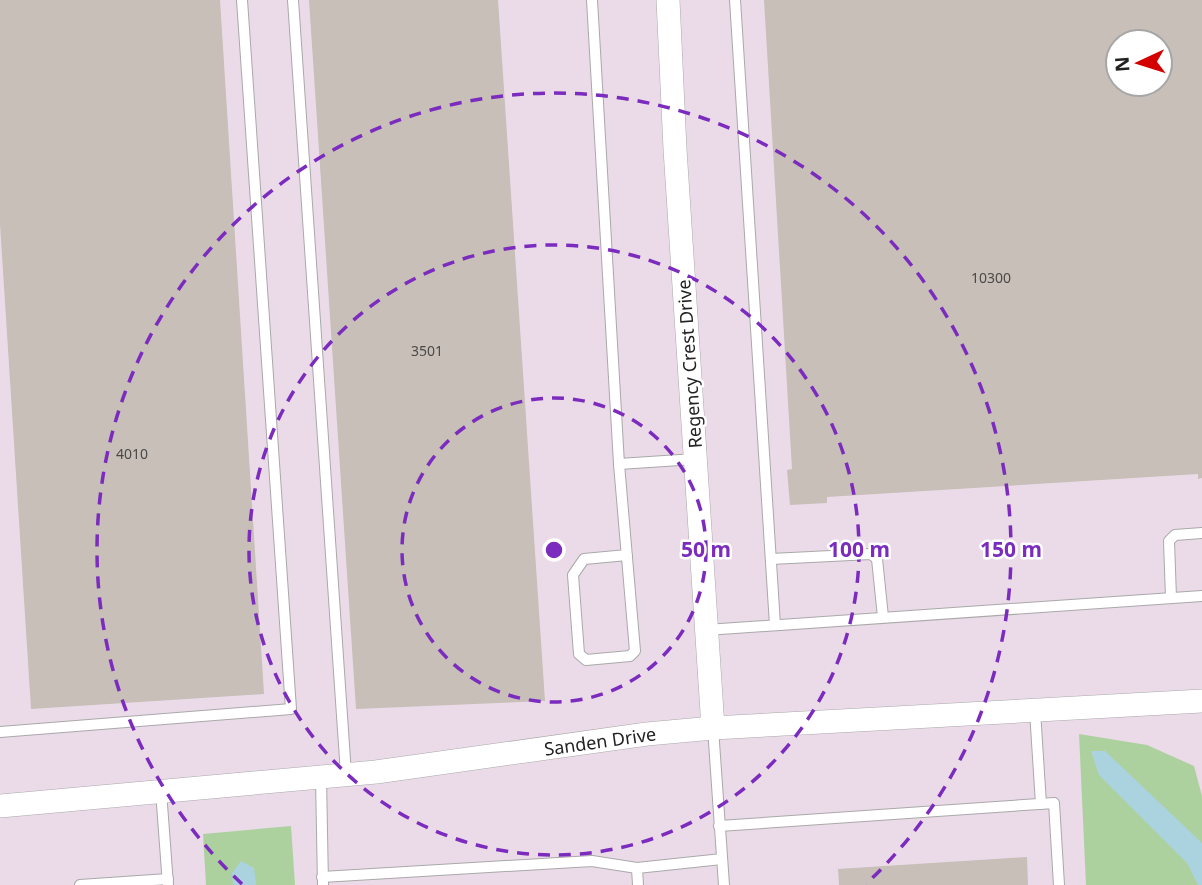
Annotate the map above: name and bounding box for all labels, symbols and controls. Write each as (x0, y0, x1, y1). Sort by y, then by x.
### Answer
north arrow (1104, 28, 1174, 98)
text: N (1109, 56, 1136, 73)
house number: 10300 (971, 268, 1011, 287)
street label: Regency Crest Drive (671, 279, 707, 449)
house number: 3501 (411, 341, 443, 360)
house number: 4010 (116, 444, 148, 463)
text: 50 m (681, 535, 731, 563)
text: 100 m (828, 535, 890, 563)
text: 150 m (980, 535, 1042, 563)
centre of rings (542, 538, 566, 562)
street label: Sanden Drive (543, 721, 657, 761)

